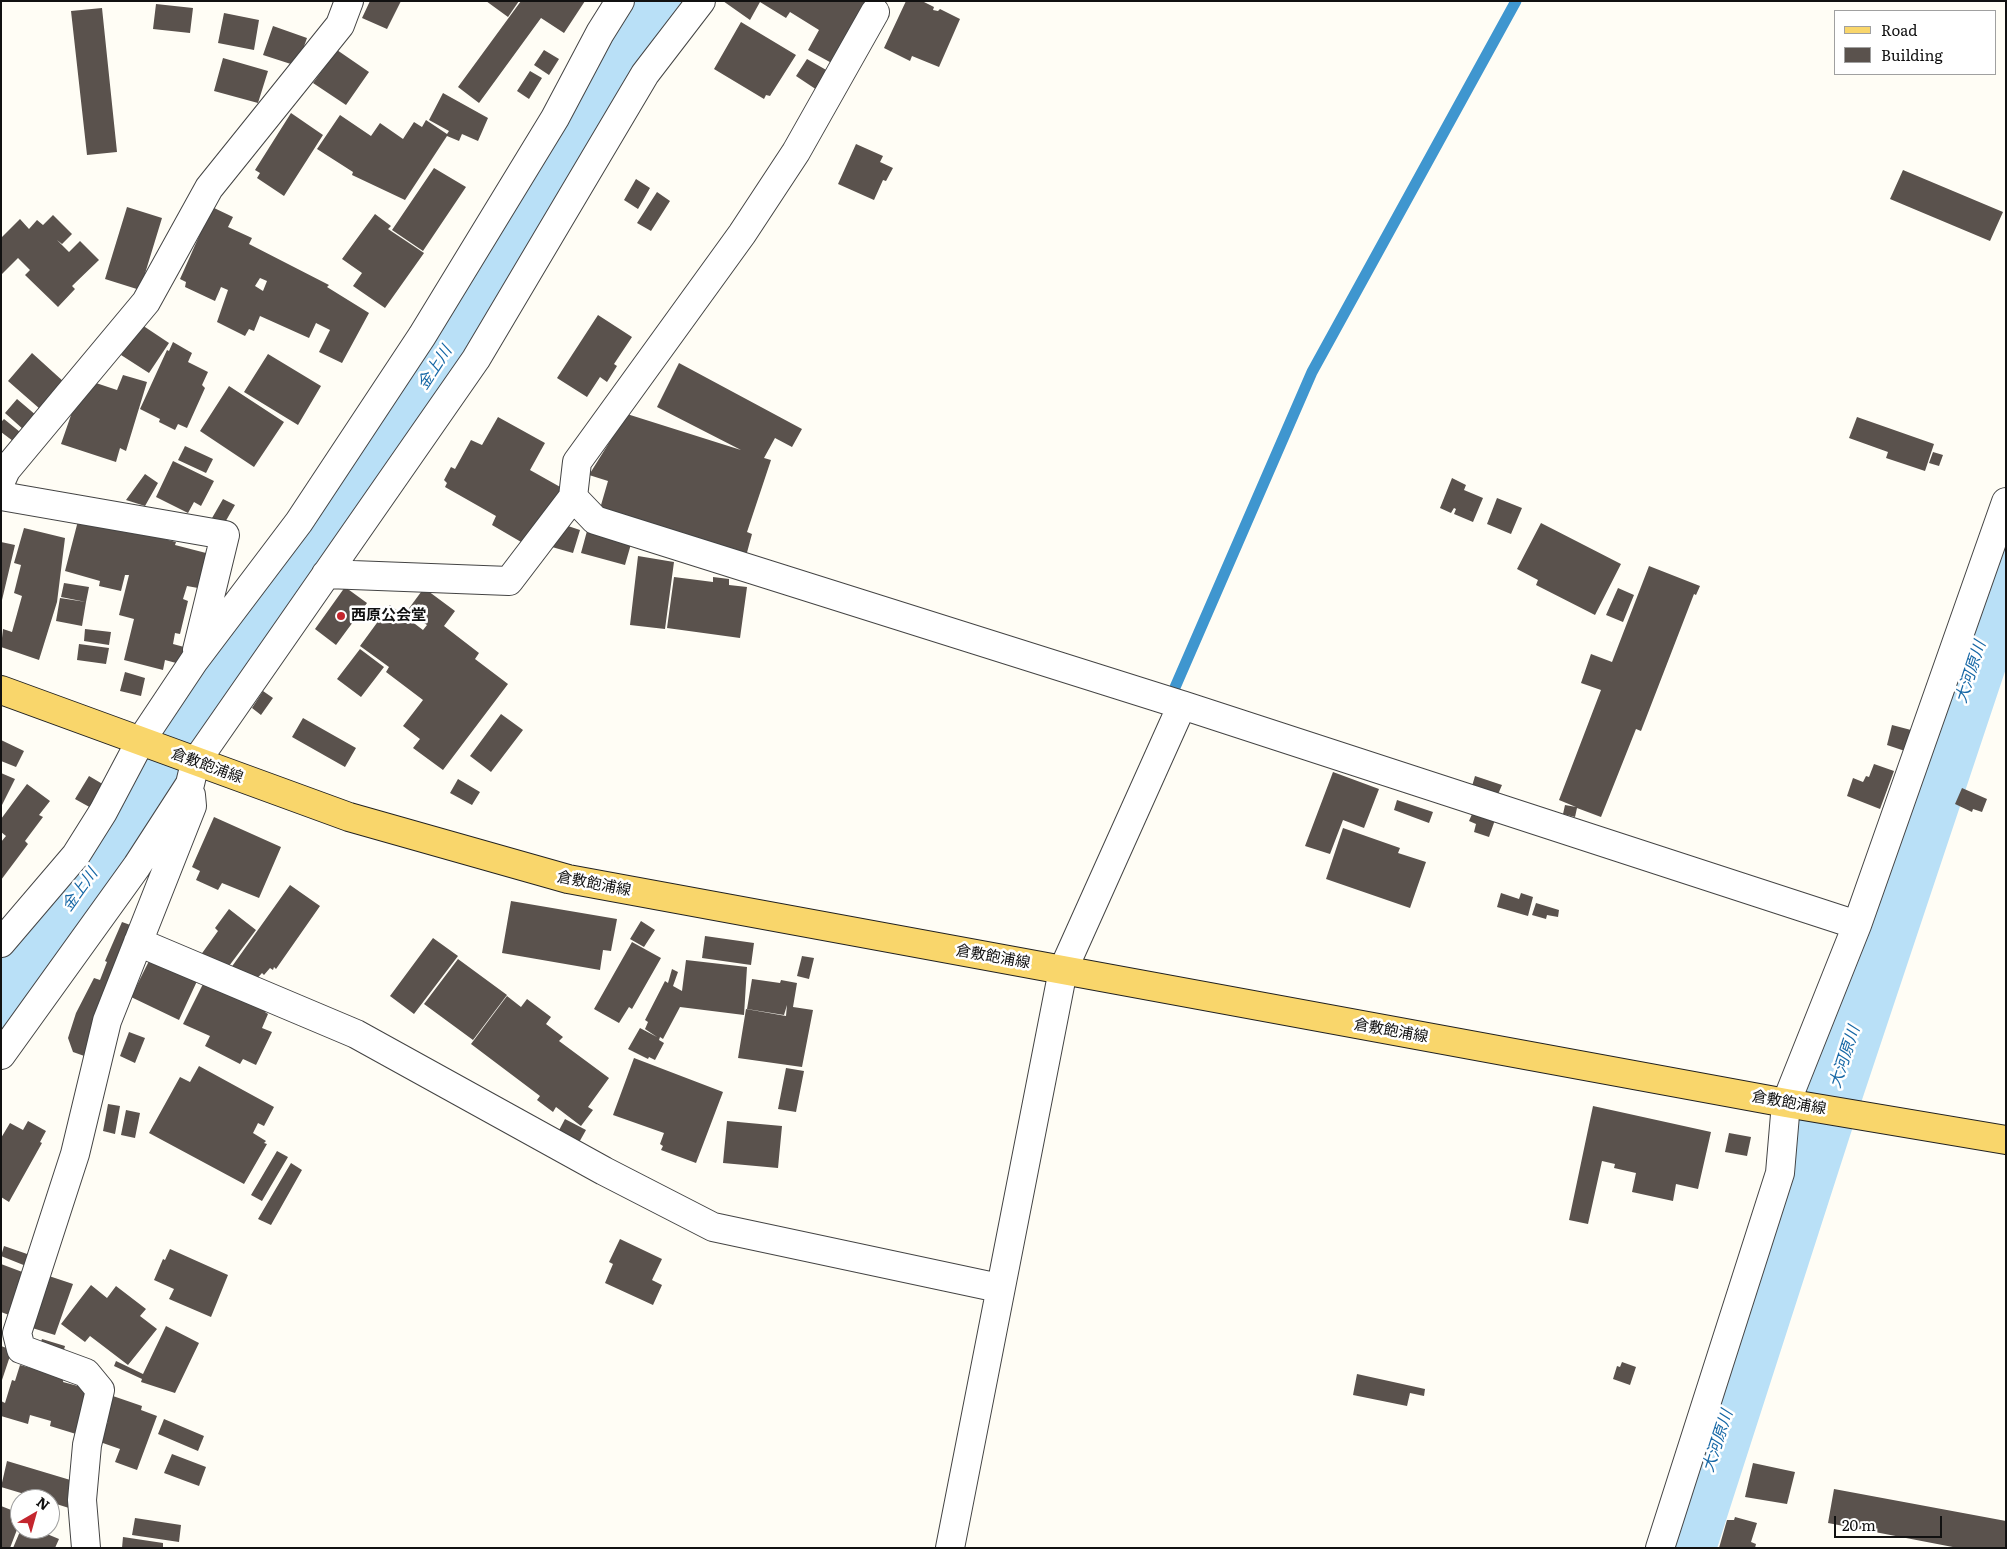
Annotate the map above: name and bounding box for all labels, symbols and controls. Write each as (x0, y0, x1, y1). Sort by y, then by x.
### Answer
legend (1834, 10, 1997, 75)
text: Road (1881, 18, 1917, 41)
text: Building (1881, 43, 1943, 66)
water label: 金上川 (414, 343, 456, 393)
place label: 西原公会堂 (351, 607, 426, 625)
marker: 西原公会堂 (335, 610, 347, 622)
water label: 大河原川 (1952, 639, 1990, 705)
street label: 倉敷飽浦線 (169, 745, 245, 787)
water label: 金上川 (58, 865, 102, 915)
street label: 倉敷飽浦線 (555, 868, 633, 900)
street label: 倉敷飽浦線 (955, 942, 1031, 972)
street label: 倉敷飽浦線 (1353, 1016, 1429, 1046)
water label: 大河原川 (1826, 1024, 1864, 1090)
street label: 倉敷飽浦線 (1751, 1088, 1827, 1118)
water label: 大河原川 (1699, 1408, 1737, 1474)
north arrow (10, 1489, 60, 1539)
text: N (33, 1491, 54, 1514)
scale bar (1837, 1506, 1944, 1538)
text: 20 m (1842, 1513, 1876, 1536)

